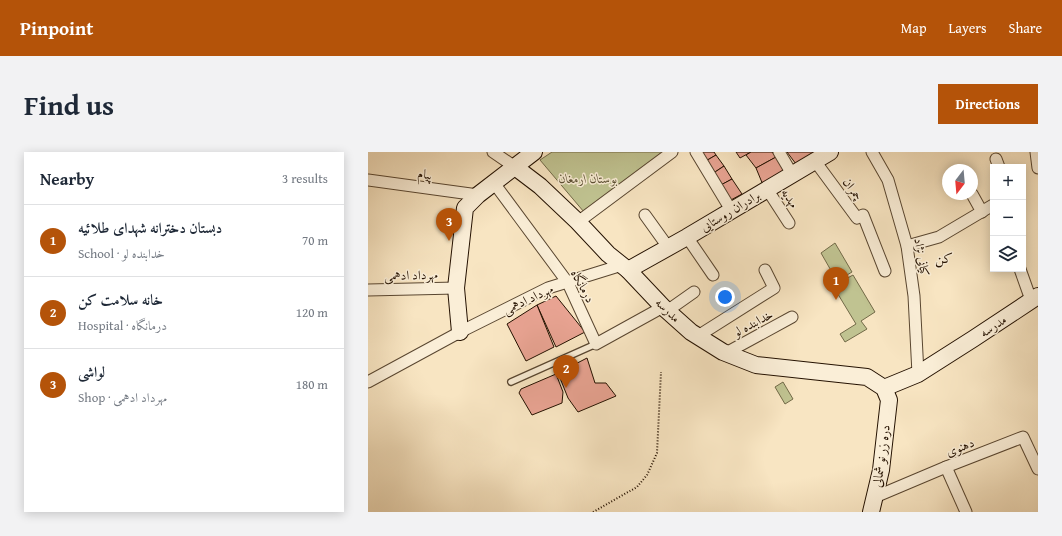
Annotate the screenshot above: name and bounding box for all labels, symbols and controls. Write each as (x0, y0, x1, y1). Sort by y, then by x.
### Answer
text: Pinpoint (20, 14, 93, 42)
text: Map (901, 18, 927, 38)
text: Layers (949, 18, 987, 38)
text: Share (1009, 18, 1042, 38)
text: Find us (24, 84, 114, 125)
button: Directions (938, 84, 1038, 124)
street label: پیام (416, 164, 434, 186)
north arrow (942, 164, 978, 200)
map controls (990, 164, 1026, 272)
button: + (990, 164, 1026, 200)
text: Nearby (40, 166, 94, 191)
text: 3 results (282, 169, 328, 188)
park label: بوستان ارمغان (559, 169, 618, 188)
street label: چمران (838, 174, 868, 204)
street label: مهدیه (776, 184, 804, 212)
street label: برادران روستایی (697, 185, 764, 236)
button: − (990, 200, 1026, 236)
pin: 3 (436, 208, 462, 241)
text: دبستان دخترانه شهدای طلائیه (78, 217, 222, 238)
text: 1 (50, 231, 56, 250)
text: 70 m (302, 231, 328, 250)
street label: کیانی نژاد (909, 236, 935, 278)
button: layers (990, 236, 1026, 272)
text: School · خدابنده لو (78, 244, 165, 263)
district label: کن (935, 248, 953, 268)
street label: مهرداد ادهمى (384, 265, 438, 285)
street label: درمانگاه (566, 266, 600, 306)
pin: 1 (823, 267, 849, 300)
street label: مهرداد ادهمی (500, 279, 556, 319)
your location (715, 287, 735, 307)
text: خانه سلامت کن (78, 289, 163, 310)
street label: مدرسه (651, 293, 685, 327)
text: 2 (50, 303, 56, 322)
text: 120 m (296, 303, 328, 322)
street label: خدابنده لو (728, 305, 776, 342)
street label: مدرسه (976, 310, 1010, 342)
text: Hospital · درمانگاه (78, 316, 167, 335)
pin: 2 (553, 355, 579, 388)
text: لواشی (78, 361, 105, 382)
text: 3 (50, 375, 56, 394)
text: 180 m (296, 375, 328, 394)
text: Shop · مهرداد ادهمی (78, 388, 167, 407)
street label: دره زر نو شمالی (867, 423, 895, 489)
street label: دهنوی (943, 433, 977, 461)

